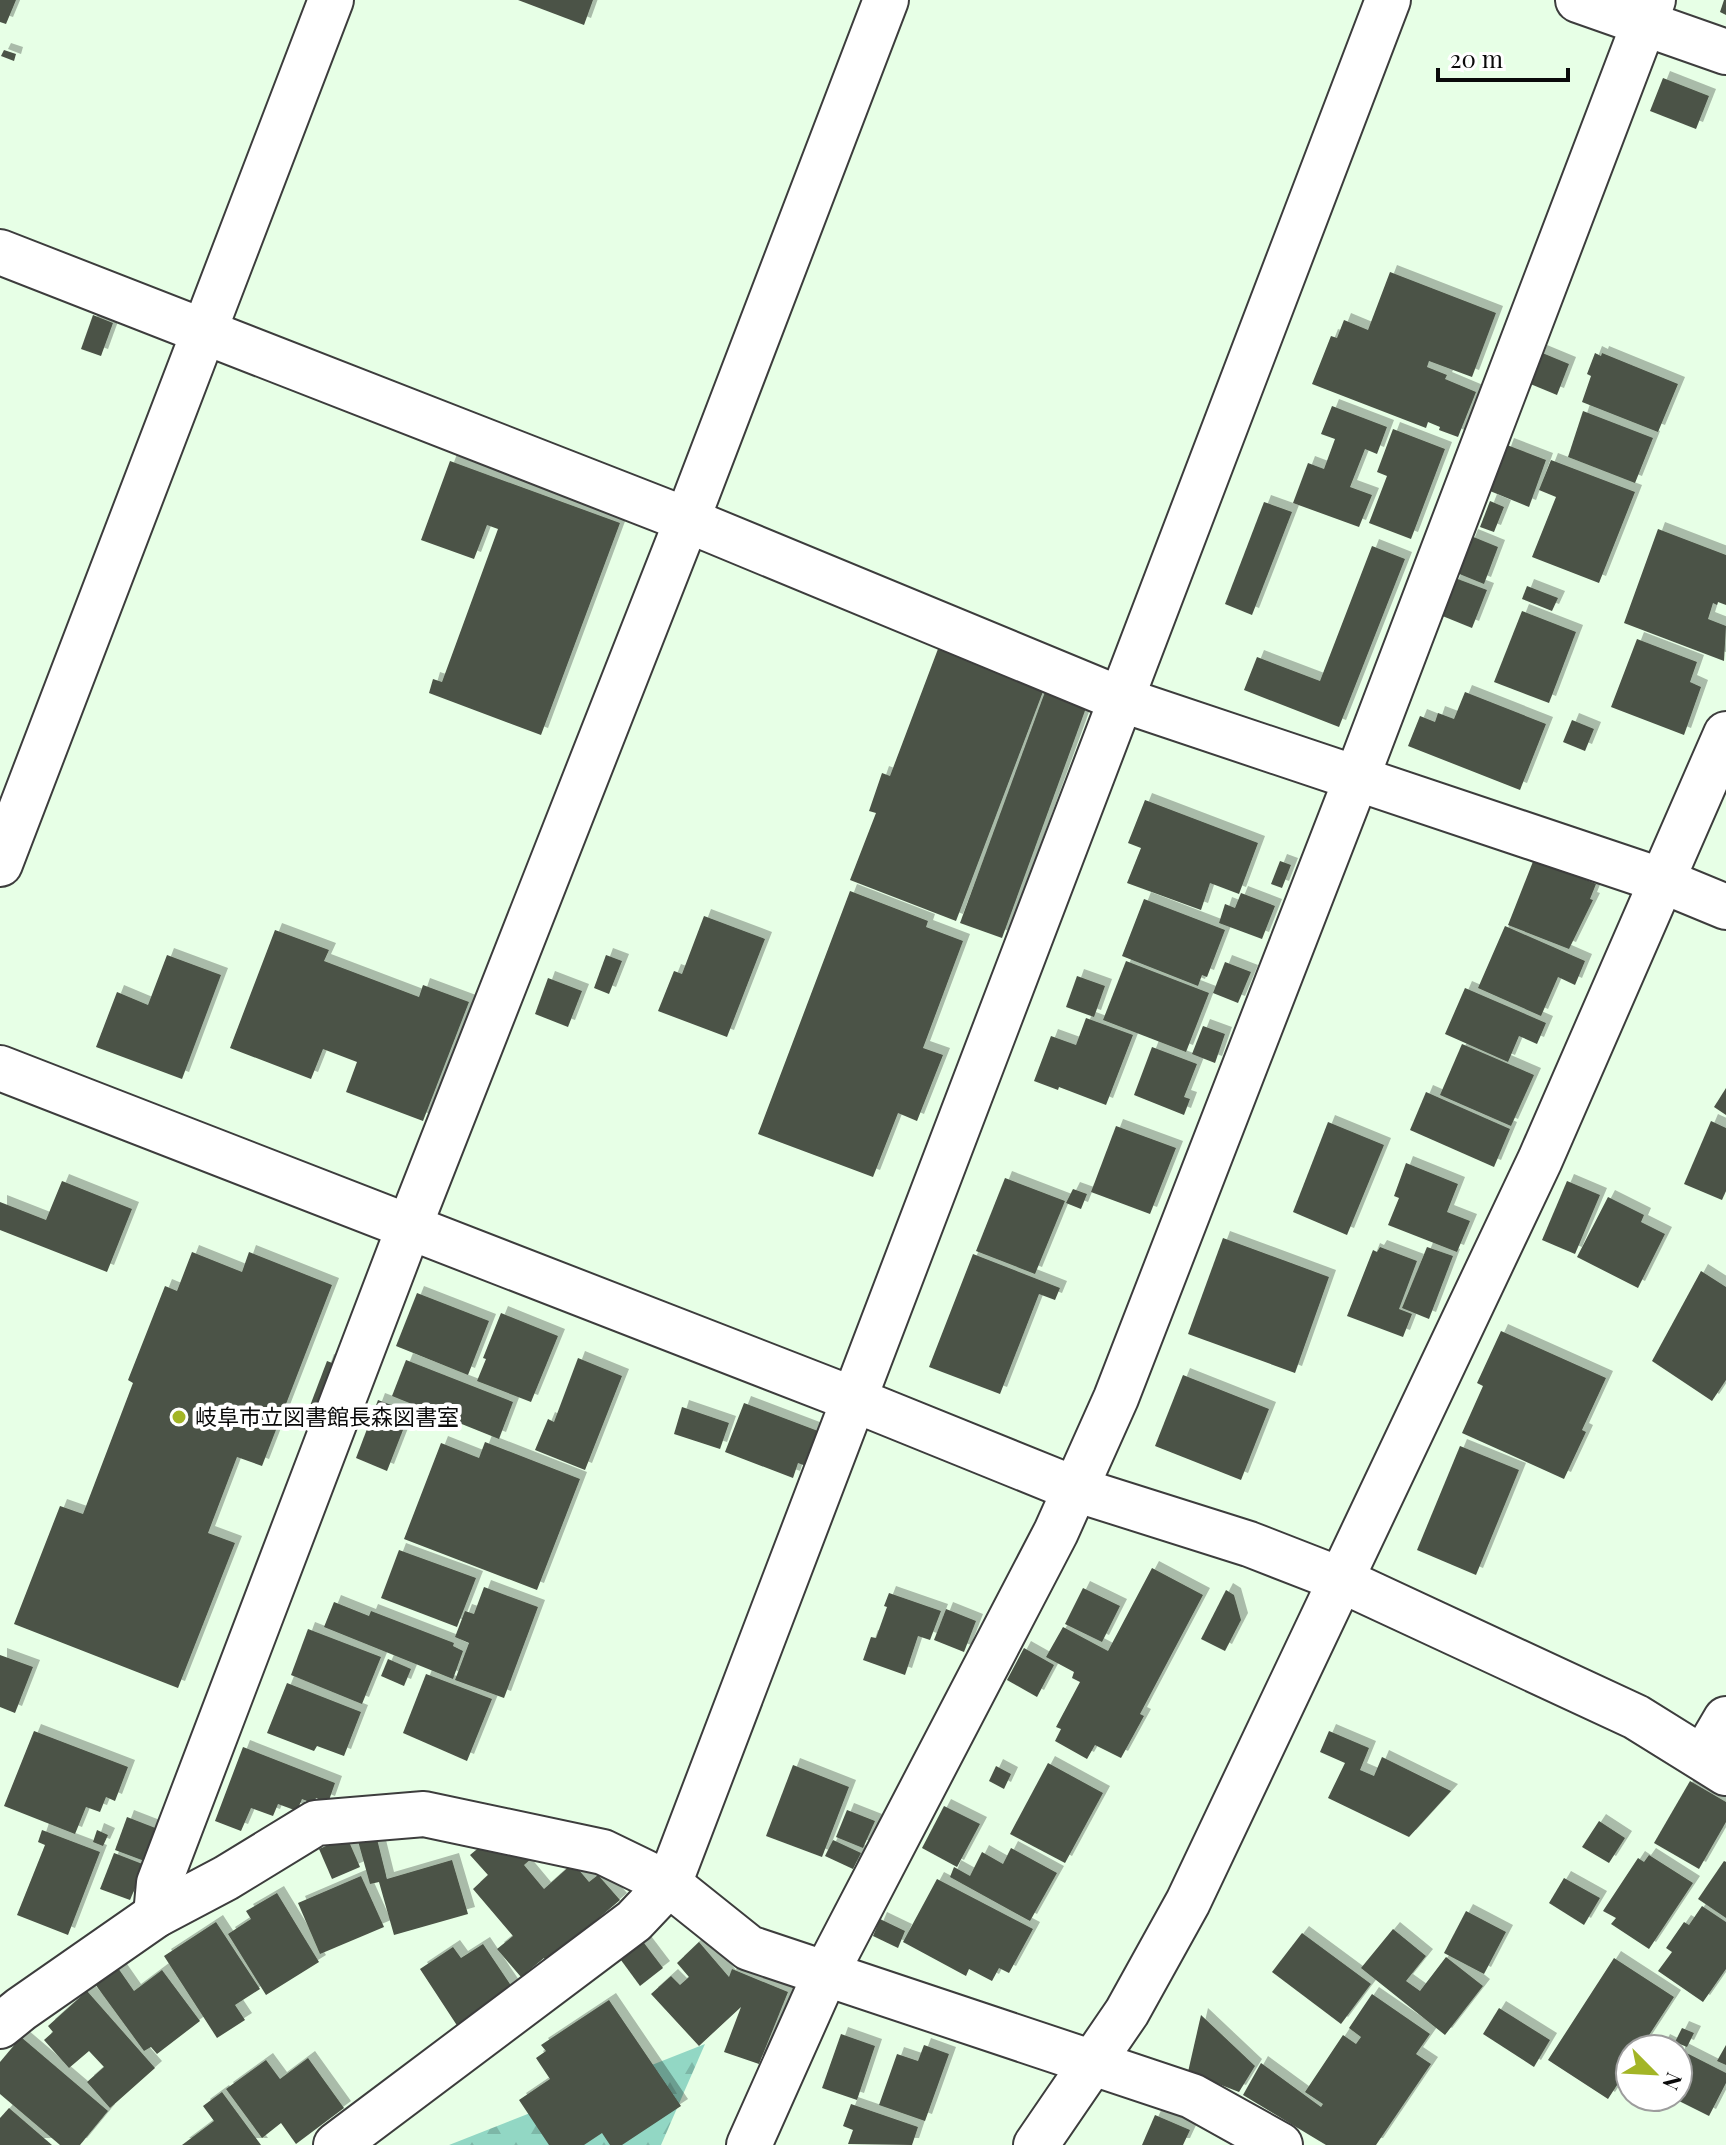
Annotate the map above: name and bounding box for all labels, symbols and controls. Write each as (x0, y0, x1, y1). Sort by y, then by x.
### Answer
scale bar (1438, 32, 1568, 82)
text: 20 m (1450, 42, 1503, 74)
place label: 岐阜市立図書館長森図書室 (195, 1401, 459, 1431)
marker: 岐阜市立図書館長森図書室 (170, 1408, 188, 1426)
north arrow (1614, 2033, 1694, 2113)
text: N (1656, 2068, 1690, 2095)

